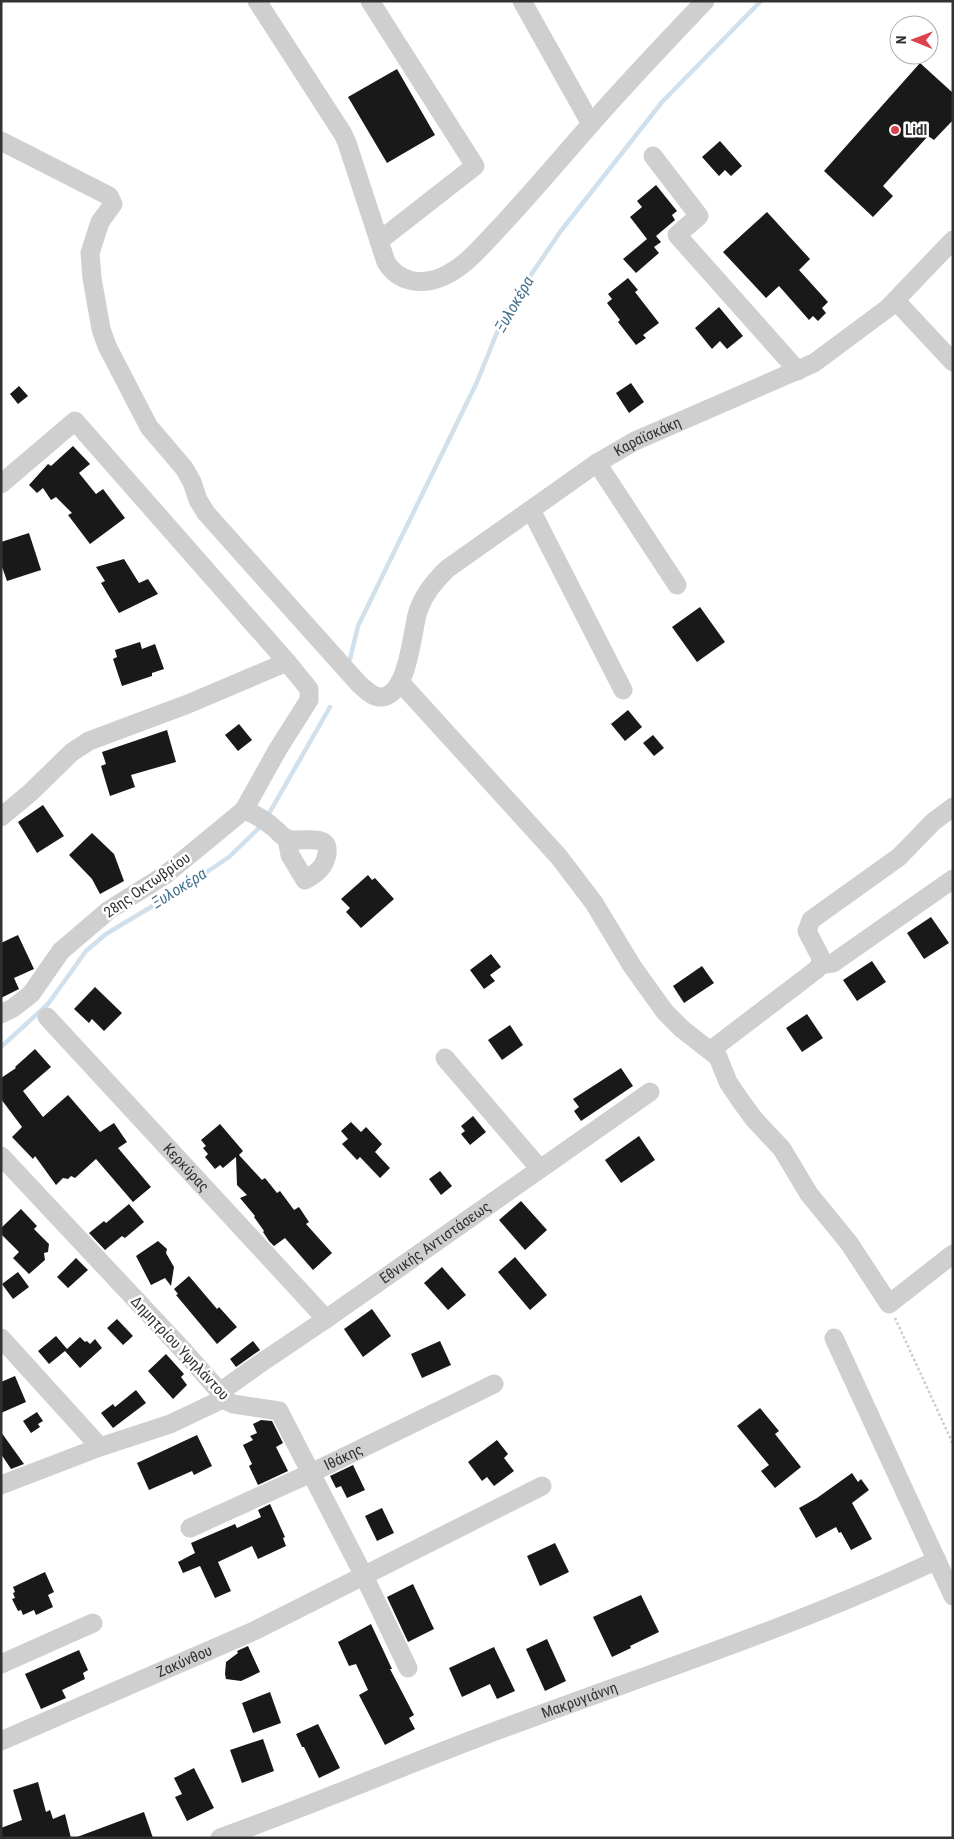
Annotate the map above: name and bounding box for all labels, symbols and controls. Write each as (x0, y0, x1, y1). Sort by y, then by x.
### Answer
north arrow (889, 15, 939, 65)
text: N (893, 35, 909, 44)
place label: Lidl (905, 121, 927, 139)
marker: Lidl (889, 124, 901, 136)
water label: Ξυλοκέρα (491, 273, 538, 335)
street label: Καραϊσκάκη (611, 413, 684, 460)
street label: 28ης Οκτωβρίου (100, 849, 194, 921)
water label: Ξυλοκέρα (148, 864, 210, 912)
street label: Κερκύρας (159, 1140, 213, 1195)
street label: Εθνικής Αντιστάσεως (376, 1197, 494, 1288)
street label: Δημητρίου Υψηλάντου (127, 1292, 233, 1404)
street label: Ιθάκης (321, 1440, 366, 1474)
street label: Ζακύνθου (154, 1641, 215, 1681)
street label: Μακρυγιάννη (539, 1678, 620, 1722)

